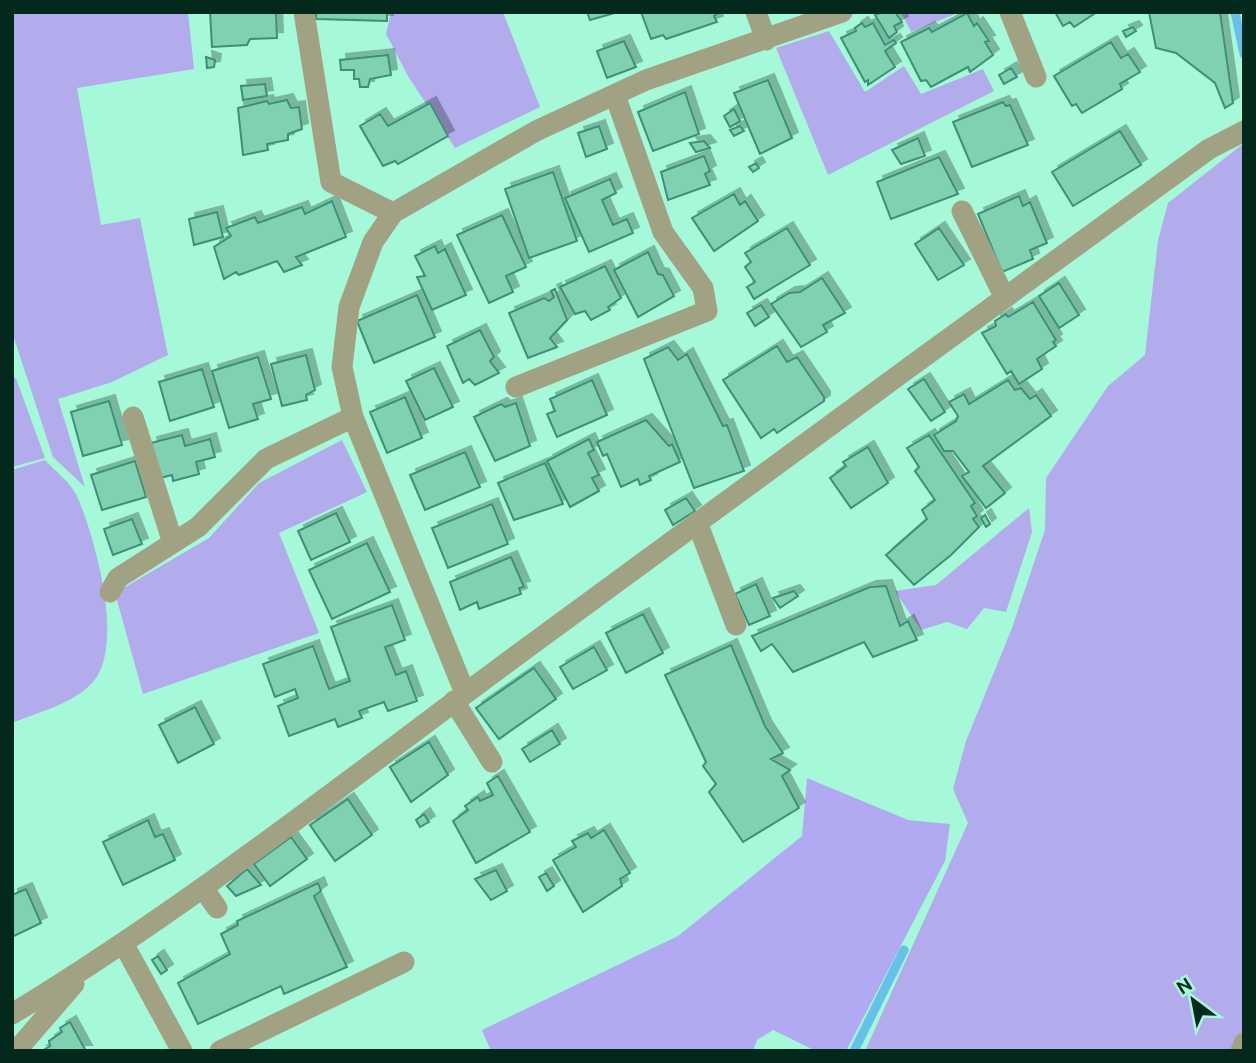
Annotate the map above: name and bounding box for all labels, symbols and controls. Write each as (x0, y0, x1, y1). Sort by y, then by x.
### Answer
north arrow (1158, 965, 1228, 1035)
text: N (1172, 972, 1196, 999)

